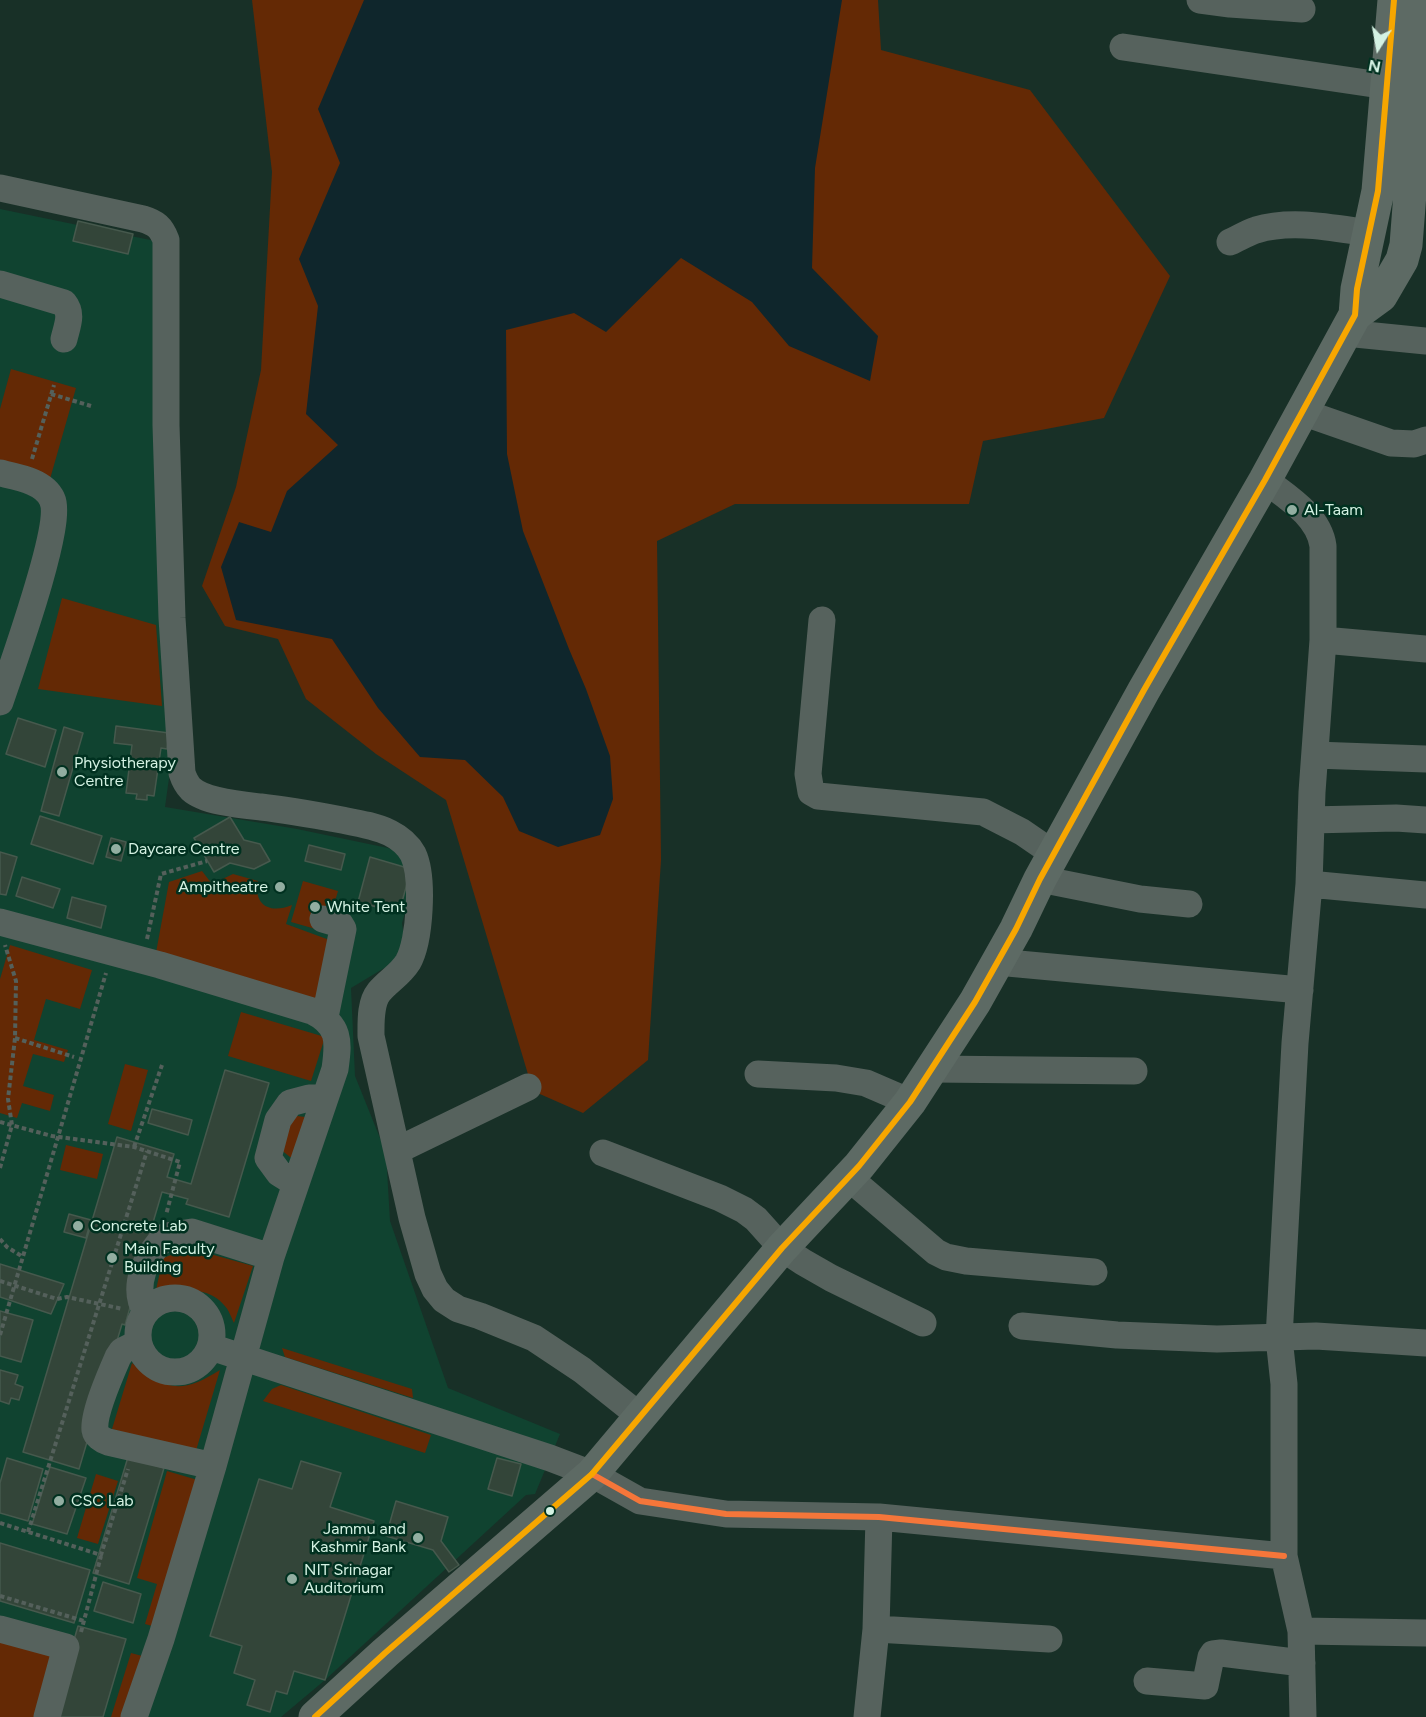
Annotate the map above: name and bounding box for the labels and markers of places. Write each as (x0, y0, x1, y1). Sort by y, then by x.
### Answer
place label: Al-Taam (1304, 500, 1363, 520)
marker: Al-Taam (1285, 503, 1299, 517)
place label: Physiotherapy Centre (74, 753, 176, 791)
marker: Physiotherapy Centre (55, 765, 69, 779)
place label: Daycare Centre (128, 839, 240, 859)
marker: Daycare Centre (109, 842, 123, 856)
place label: Ampitheatre (178, 877, 268, 897)
marker: Ampitheatre (273, 880, 287, 894)
place label: White Tent (327, 897, 405, 917)
marker: White Tent (308, 900, 322, 914)
place label: Concrete Lab (90, 1216, 187, 1236)
marker: Concrete Lab (71, 1219, 85, 1233)
place label: Main Faculty Building (124, 1239, 215, 1277)
marker: Main Faculty Building (105, 1251, 119, 1265)
place label: CSC Lab (71, 1491, 134, 1511)
marker: CSC Lab (52, 1494, 66, 1508)
unlabelled marker (544, 1505, 556, 1517)
place label: Jammu and Kashmir Bank (311, 1519, 406, 1557)
marker: Jammu and Kashmir Bank (411, 1531, 425, 1545)
place label: NIT Srinagar Auditorium (304, 1560, 392, 1598)
marker: NIT Srinagar Auditorium (285, 1572, 299, 1586)

